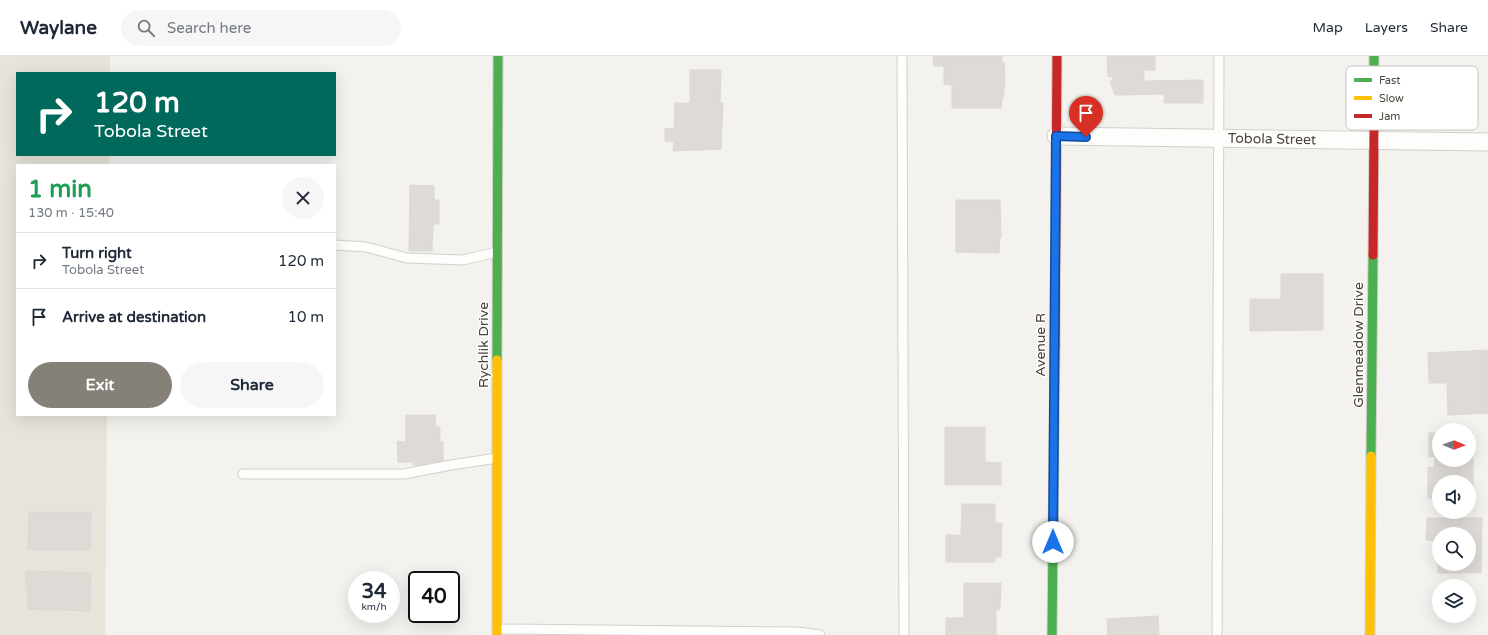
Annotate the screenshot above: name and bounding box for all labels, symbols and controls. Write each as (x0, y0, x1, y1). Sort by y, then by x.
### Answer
search box (121, 10, 401, 46)
text: Waylane (20, 17, 97, 39)
icon: search (135, 17, 157, 39)
text: Search here (167, 19, 251, 37)
text: Map (1313, 19, 1343, 36)
text: Layers (1365, 19, 1408, 36)
text: Share (1430, 19, 1468, 36)
legend (1346, 66, 1478, 130)
text: Fast (1379, 74, 1400, 87)
text: 120 m (94, 86, 180, 120)
icon: right (28, 88, 80, 140)
text: Slow (1379, 92, 1404, 105)
pin (1069, 96, 1103, 137)
icon: arrive (1075, 102, 1097, 124)
text: Jam (1379, 110, 1400, 123)
text: Tobola Street (94, 120, 208, 142)
street label: Tobola Street (1228, 130, 1317, 148)
text: 1 min (28, 175, 92, 204)
button: close (282, 177, 324, 219)
text: 130 m · 15:40 (28, 205, 114, 221)
text: Turn right (62, 244, 132, 262)
icon: right (28, 250, 50, 272)
text: 120 m (278, 252, 324, 270)
text: Tobola Street (62, 262, 144, 278)
street label: Glenmeadow Drive (1350, 282, 1367, 408)
street label: Rychlik Drive (475, 302, 492, 388)
icon: arrive (28, 306, 50, 328)
text: Arrive at destination (62, 308, 206, 326)
text: 10 m (287, 308, 324, 326)
street label: Avenue R (1032, 313, 1049, 377)
button: Exit (28, 362, 172, 408)
button: Share (180, 362, 324, 408)
north arrow (1432, 423, 1476, 467)
map controls (1432, 423, 1476, 623)
button: sound (1432, 475, 1476, 519)
position arrow (1032, 521, 1074, 563)
button: search (1432, 527, 1476, 571)
speed limit sign: 40 (408, 571, 460, 623)
button: layers (1432, 579, 1476, 623)
text: 34 (361, 580, 387, 604)
text: km/h (361, 601, 387, 613)

